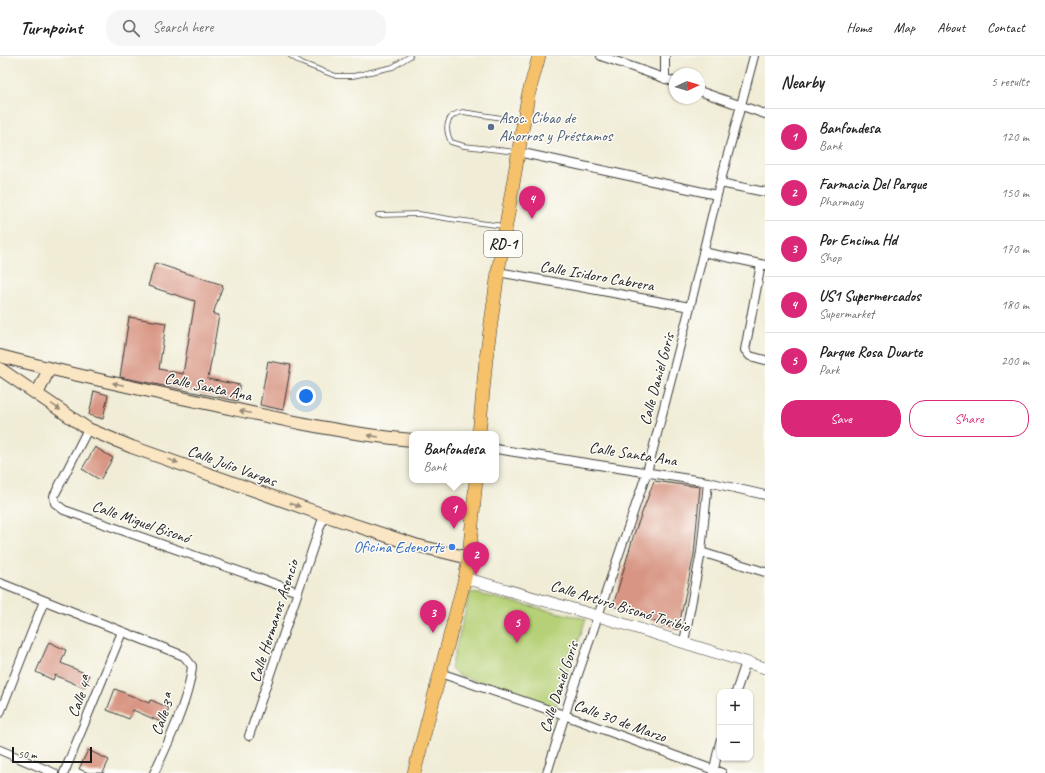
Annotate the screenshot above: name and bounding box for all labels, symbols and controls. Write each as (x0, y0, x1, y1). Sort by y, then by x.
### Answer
search box (106, 10, 386, 46)
text: Turnpoint (20, 16, 82, 40)
icon: search (120, 17, 142, 39)
text: Search here (152, 18, 214, 37)
text: Home (846, 19, 872, 36)
text: Map (894, 19, 915, 36)
text: About (937, 19, 965, 36)
text: Contact (987, 19, 1025, 36)
north arrow (669, 68, 705, 104)
text: Nearby (781, 72, 824, 93)
text: 5 results (991, 74, 1029, 90)
place label: Asoc. Cibao de Ahorros y Préstamos (499, 108, 614, 146)
text: Banfondesa (819, 119, 880, 138)
marker: Asoc. Cibao de Ahorros y Préstamos (486, 122, 496, 132)
text: 1 (791, 129, 797, 145)
text: 120 m (1001, 129, 1029, 145)
text: Bank (819, 138, 842, 154)
text: Farmacia Del Parque (819, 175, 926, 194)
text: 2 (791, 185, 797, 201)
text: 150 m (1001, 185, 1029, 201)
pin: 4 (519, 186, 545, 219)
text: Pharmacy (819, 194, 863, 210)
road number: RD-1 (484, 231, 522, 257)
text: Por Encima Hd (819, 231, 897, 250)
text: 3 (791, 241, 797, 257)
text: 170 m (1001, 241, 1029, 257)
text: Shop (819, 250, 841, 266)
street label: Calle Isidoro Cabrera (538, 256, 657, 296)
text: US1 Supermercados (819, 287, 921, 306)
text: 4 (791, 297, 797, 313)
text: 180 m (1001, 297, 1029, 313)
text: Supermarket (819, 306, 874, 322)
street label: Calle Daniel Goris (635, 329, 679, 427)
text: Parque Rosa Duarte (819, 343, 922, 362)
text: 5 (791, 353, 797, 369)
text: 200 m (1001, 353, 1029, 369)
text: Park (819, 362, 840, 378)
street label: Calle Santa Ana (163, 368, 255, 406)
one-way arrow (112, 381, 125, 387)
your location (296, 386, 316, 406)
button: Save (781, 400, 901, 437)
button: Share (909, 400, 1029, 437)
one-way arrow (50, 403, 61, 410)
one-way arrow (239, 408, 252, 414)
popup (409, 431, 499, 483)
one-way arrow (367, 433, 379, 439)
street label: Calle Santa Ana (588, 437, 680, 471)
text: Banfondesa (423, 440, 485, 459)
street label: Calle Julio Vargas (185, 441, 281, 492)
one-way arrow (167, 459, 179, 465)
text: Bank (423, 459, 446, 475)
street label: Calle Miguel Bisonó (89, 496, 195, 549)
pin: 1 (441, 496, 467, 529)
one-way arrow (290, 502, 302, 508)
place label: Oficina Edenorte (354, 537, 446, 557)
marker: Oficina Edenorte (447, 542, 457, 552)
pin: 2 (463, 542, 489, 575)
street label: Calle Hermanos Asencio (245, 555, 304, 685)
street label: Calle Arturo Bisonó Toribio (548, 575, 693, 637)
pin: 3 (420, 600, 446, 633)
pin: 5 (504, 610, 530, 643)
street label: Calle Daniel Goris (535, 638, 584, 735)
street label: Calle 4ª (63, 671, 98, 720)
street label: Calle 3ª (146, 689, 181, 738)
map controls (717, 689, 753, 761)
button: + (717, 689, 753, 725)
street label: Calle 30 de Marzo (571, 695, 670, 747)
button: − (717, 725, 753, 761)
scale bar (12, 745, 92, 764)
text: 50 m (18, 747, 37, 761)

